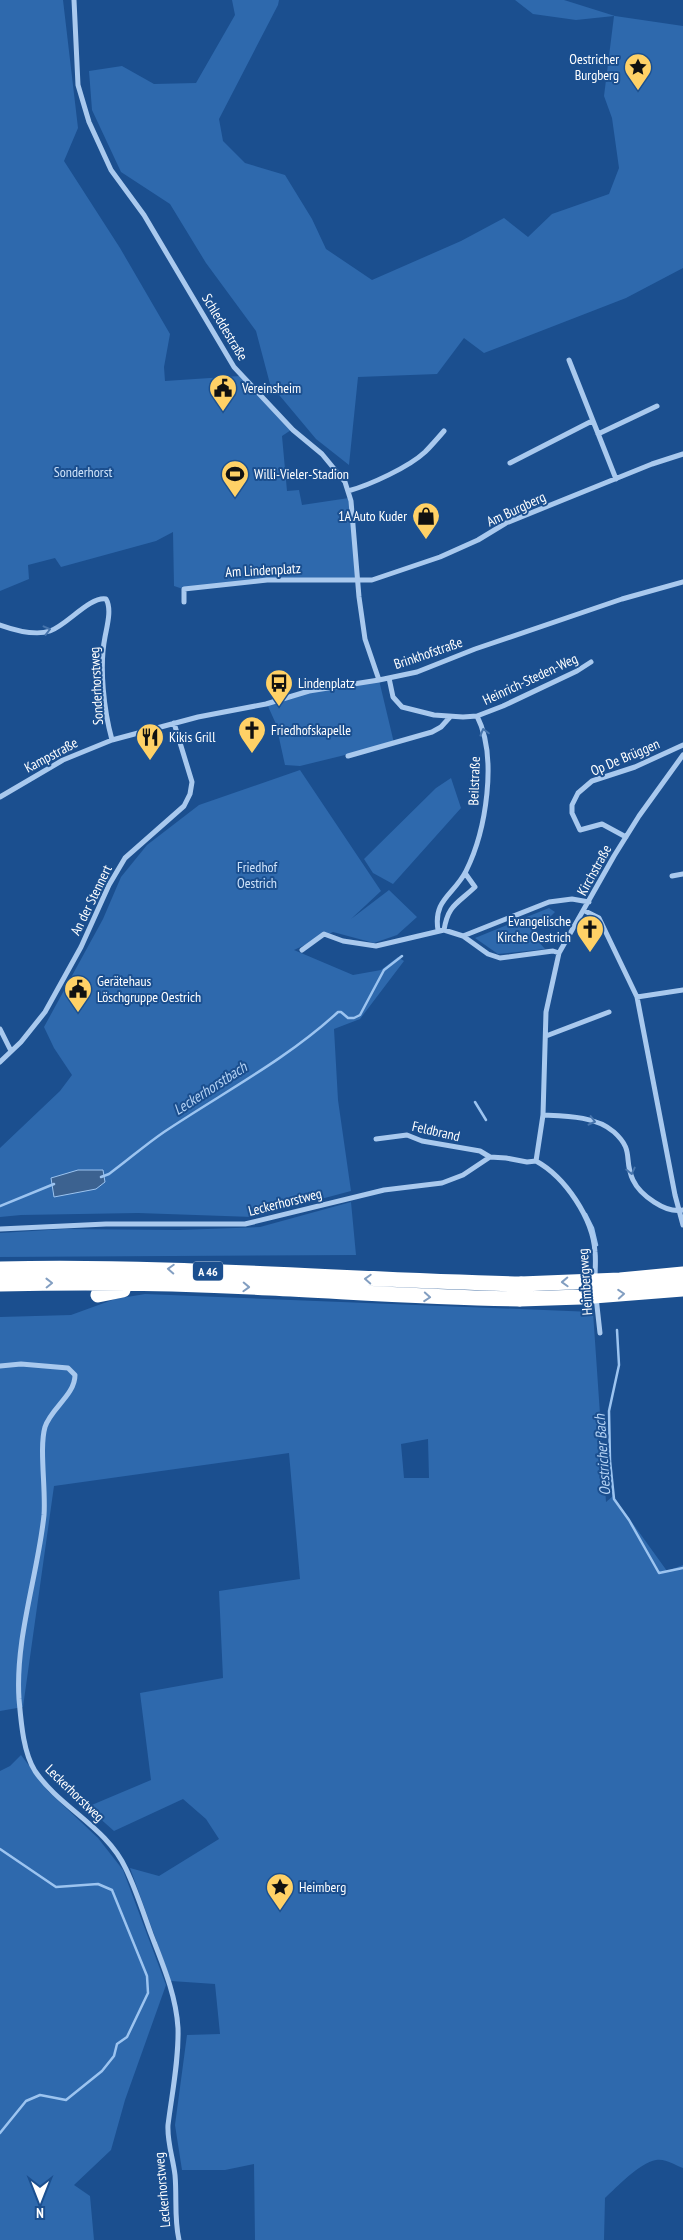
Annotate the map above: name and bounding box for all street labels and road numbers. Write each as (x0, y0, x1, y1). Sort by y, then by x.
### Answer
street label: Schleddestraße (198, 290, 252, 364)
street label: Am Burgberg (484, 488, 548, 530)
street label: Am Lindenplatz (225, 559, 301, 581)
street label: Brinkhofstraße (391, 633, 465, 673)
street label: Sonderhorstweg (85, 646, 107, 726)
street label: Heinrich-Steden-Weg (480, 649, 580, 709)
street label: Kampstraße (21, 733, 81, 777)
street label: Op De Brüggen (588, 734, 662, 780)
street label: Beilstraße (464, 756, 484, 806)
street label: Kirchstraße (573, 841, 615, 899)
street label: An der Stennert (66, 862, 116, 938)
street label: Feldbrand (410, 1117, 462, 1145)
street label: Leckerhorstweg (246, 1184, 324, 1220)
street label: Heimbergweg (574, 1248, 596, 1316)
road number: A 46 (193, 1262, 223, 1280)
street label: Leckerhorstweg (42, 1760, 108, 1826)
street label: Leckerhorstweg (150, 2152, 174, 2228)

